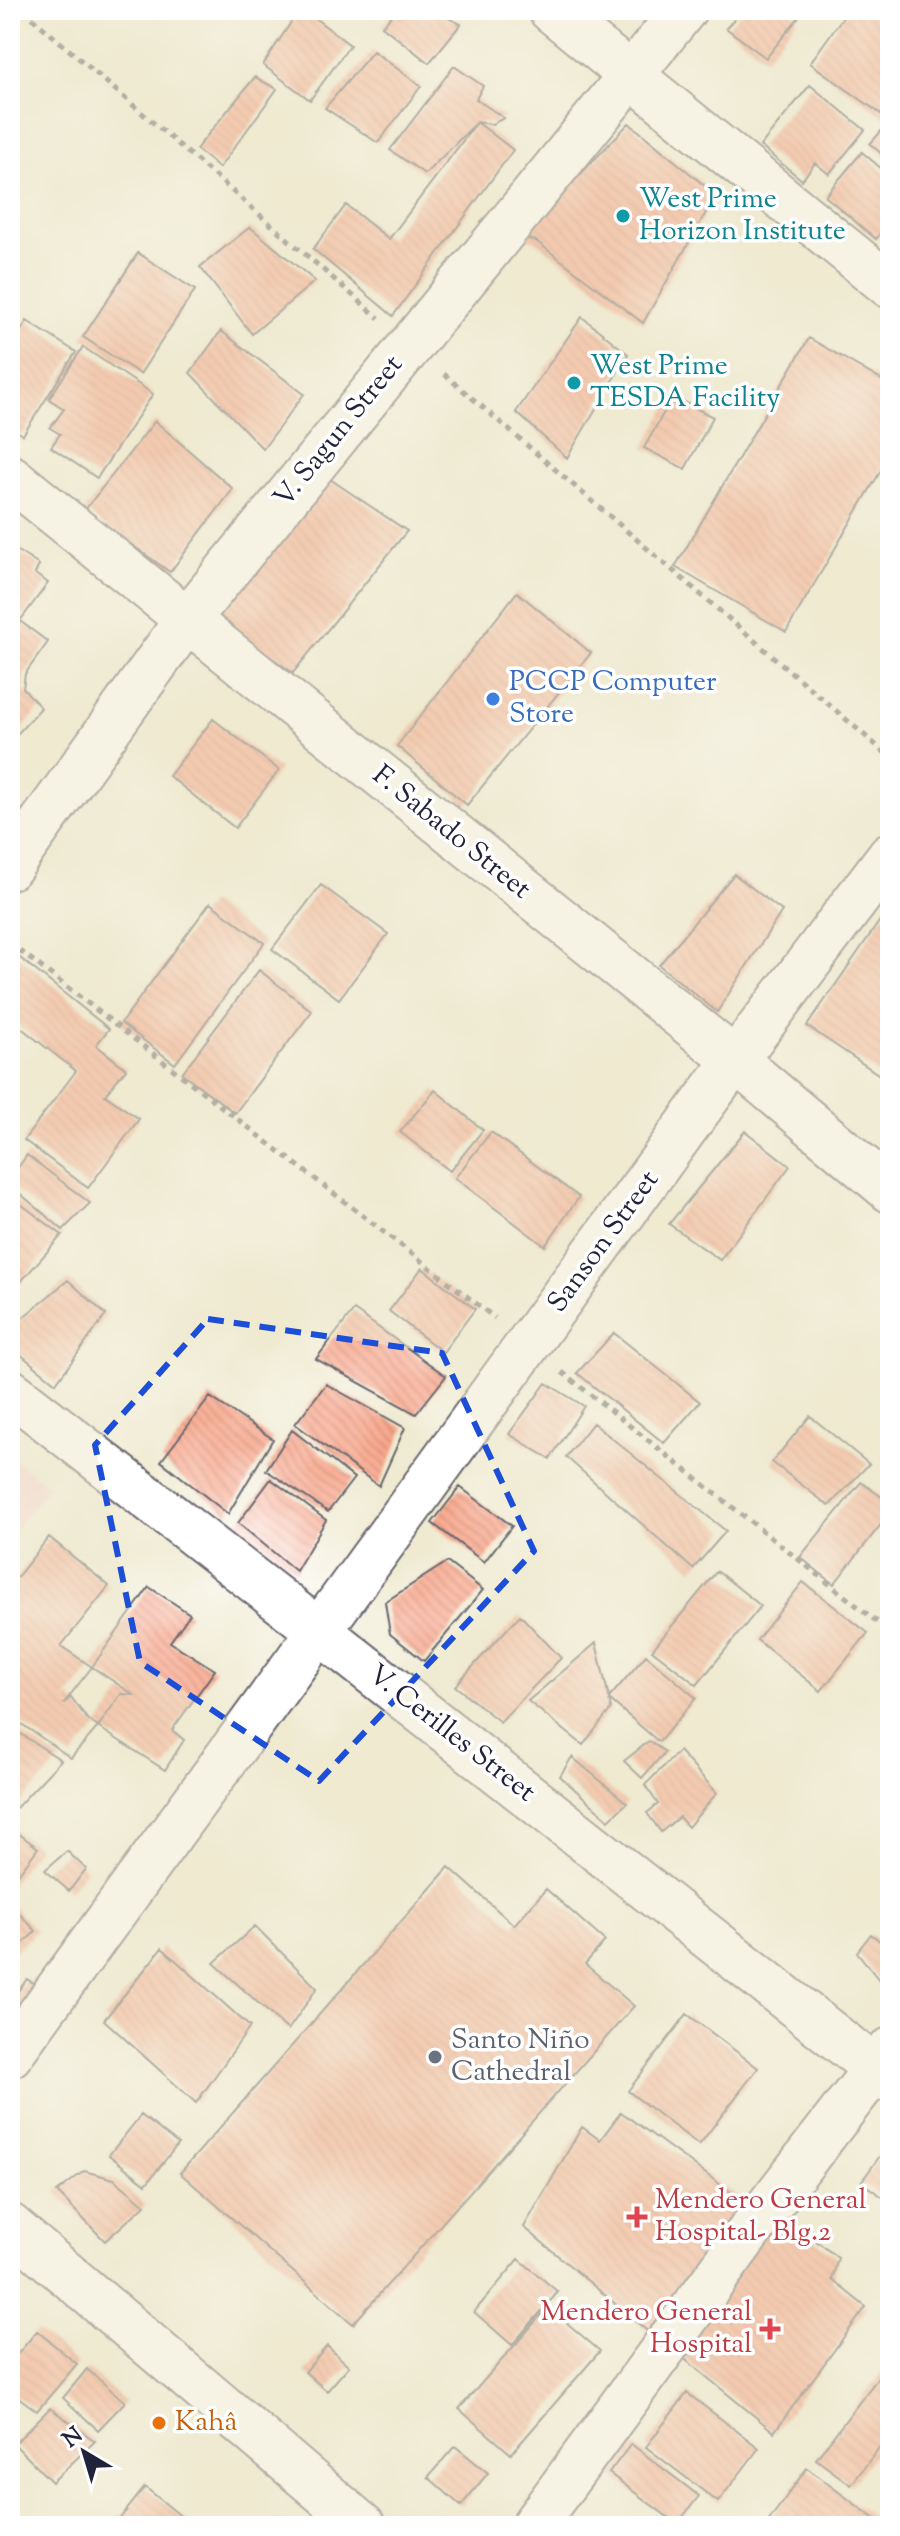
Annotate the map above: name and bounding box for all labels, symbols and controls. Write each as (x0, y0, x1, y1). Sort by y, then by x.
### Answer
place label: West Prime Horizon Institute (639, 180, 846, 252)
marker: West Prime Horizon Institute (614, 207, 632, 225)
street label: V. Sagun Street (265, 347, 413, 517)
place label: West Prime TESDA Facility (590, 347, 780, 419)
marker: West Prime TESDA Facility (565, 374, 583, 392)
place label: PCCP Computer Store (509, 663, 717, 735)
marker: PCCP Computer Store (484, 690, 502, 708)
street label: F. Sabado Street (363, 757, 539, 910)
street label: Sanson Street (539, 1162, 670, 1321)
street label: V. Cerilles Street (359, 1656, 544, 1813)
place label: Santo Niño Cathedral (451, 2021, 589, 2093)
marker: Santo Niño Cathedral (426, 2048, 444, 2066)
place label: Mendero General Hospital- Blg.2 (655, 2181, 867, 2253)
marker: Mendero General Hospital- Blg.2 (626, 2206, 648, 2228)
place label: Mendero General Hospital (541, 2293, 752, 2365)
marker: Mendero General Hospital (759, 2318, 781, 2340)
place label: Kahâ (175, 2403, 238, 2443)
north arrow (44, 2412, 124, 2492)
marker: Kahâ (150, 2414, 168, 2432)
text: N (57, 2420, 91, 2457)

